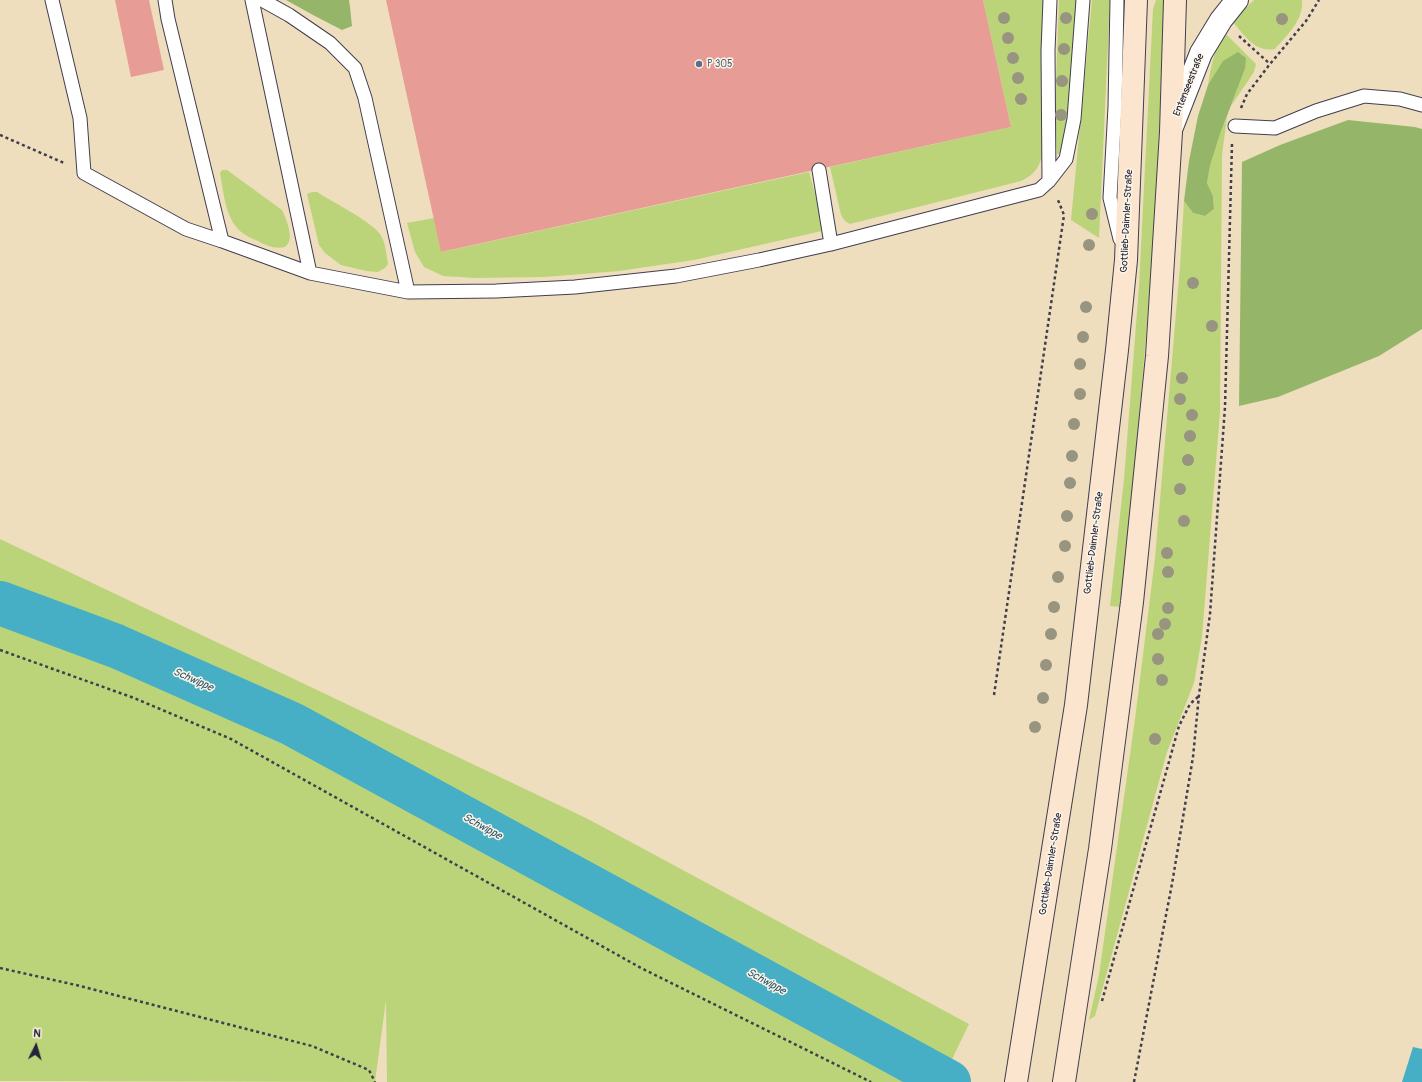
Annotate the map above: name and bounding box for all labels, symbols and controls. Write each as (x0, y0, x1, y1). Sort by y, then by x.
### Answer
street label: Entenseestraße (1171, 52, 1207, 118)
place label: P 305 (707, 58, 733, 70)
marker: P 305 (694, 59, 704, 69)
street label: Gottlieb-Daimler-Straße (1118, 169, 1136, 273)
street label: Gottlieb-Daimler-Straße (1082, 491, 1106, 595)
water label: Schwippe (171, 665, 215, 695)
water label: Schwippe (460, 811, 504, 843)
street label: Gottlieb-Daimler-Straße (1037, 812, 1065, 916)
water label: Schwippe (744, 966, 788, 998)
north arrow (16, 1026, 56, 1066)
text: N (33, 1027, 41, 1040)

